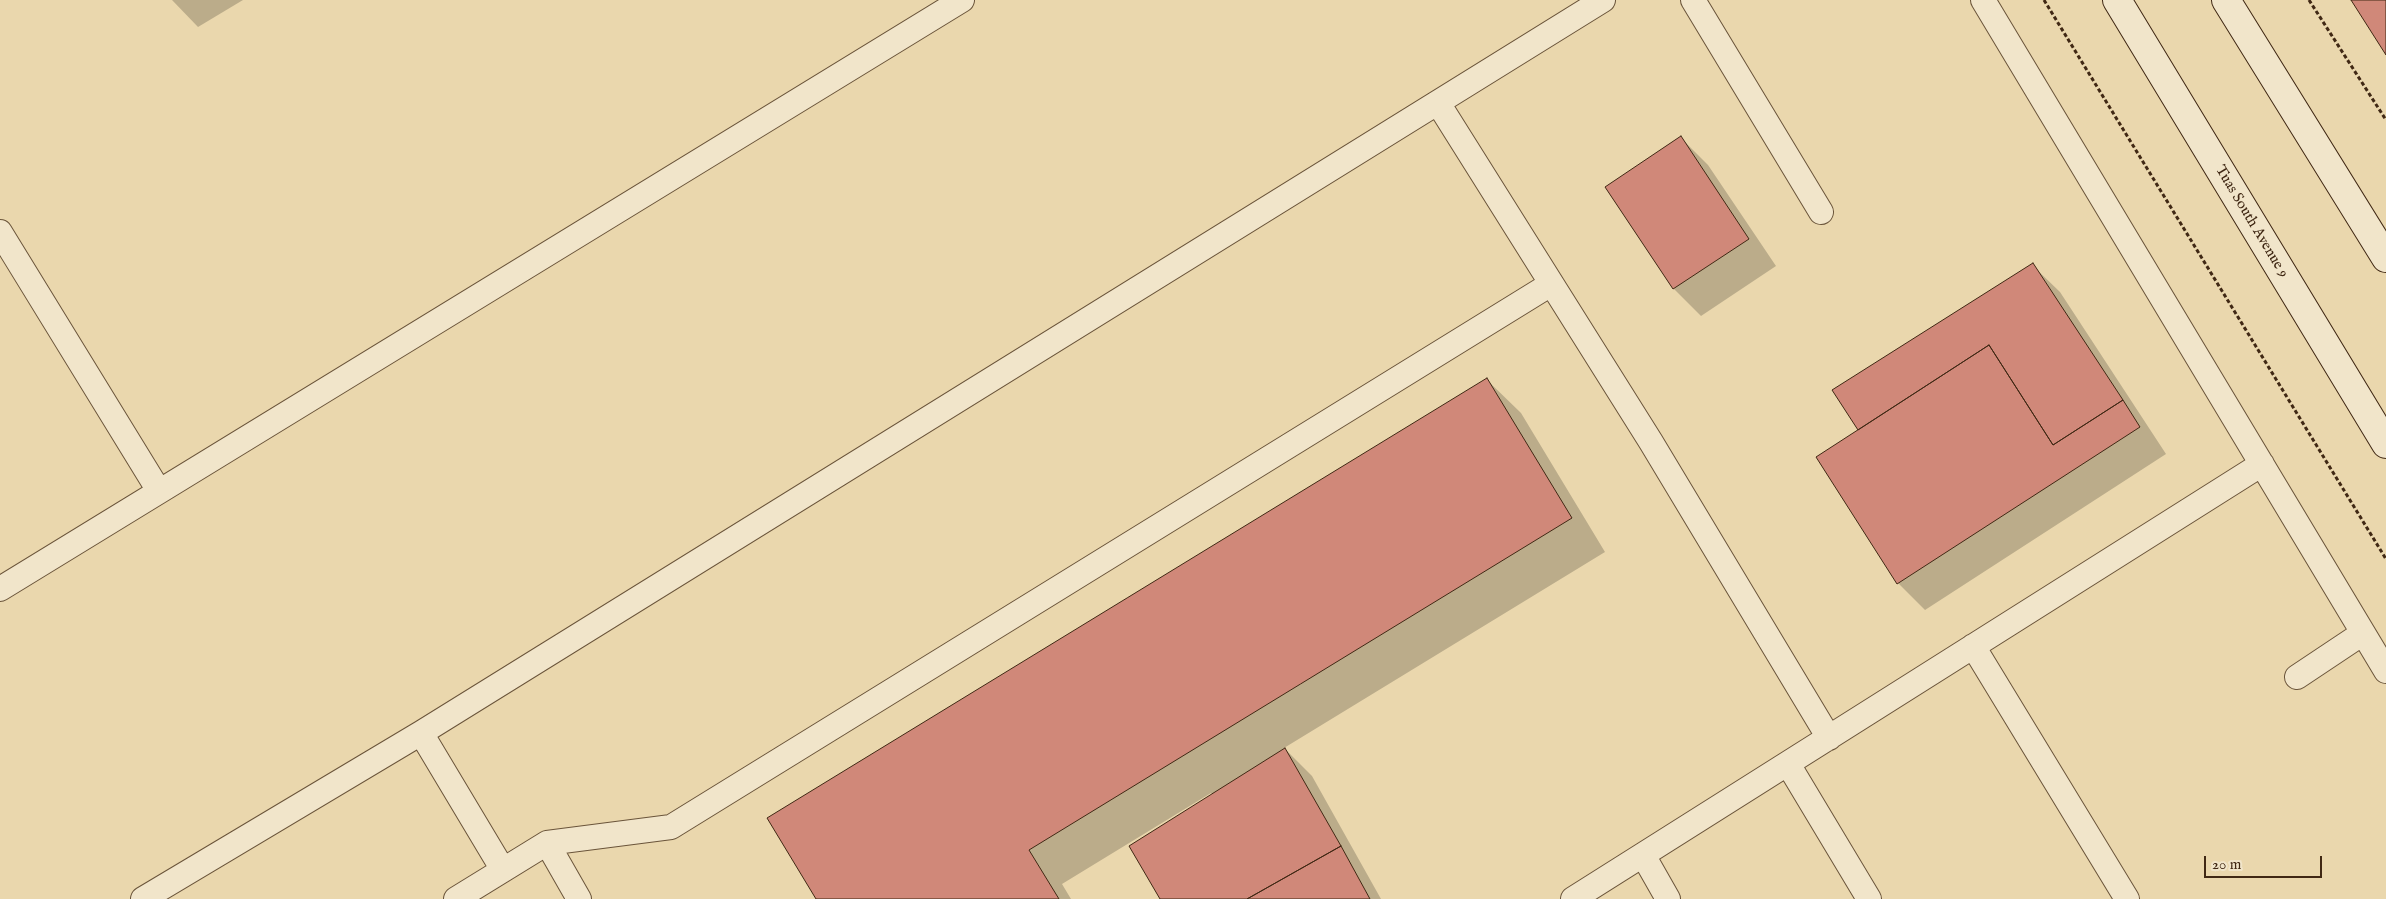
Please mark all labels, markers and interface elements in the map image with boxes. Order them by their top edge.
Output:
street label: Tuas South Avenue 9 [2210,163,2292,281]
scale bar [2206,846,2324,878]
text: 20 m [2212,855,2241,874]

